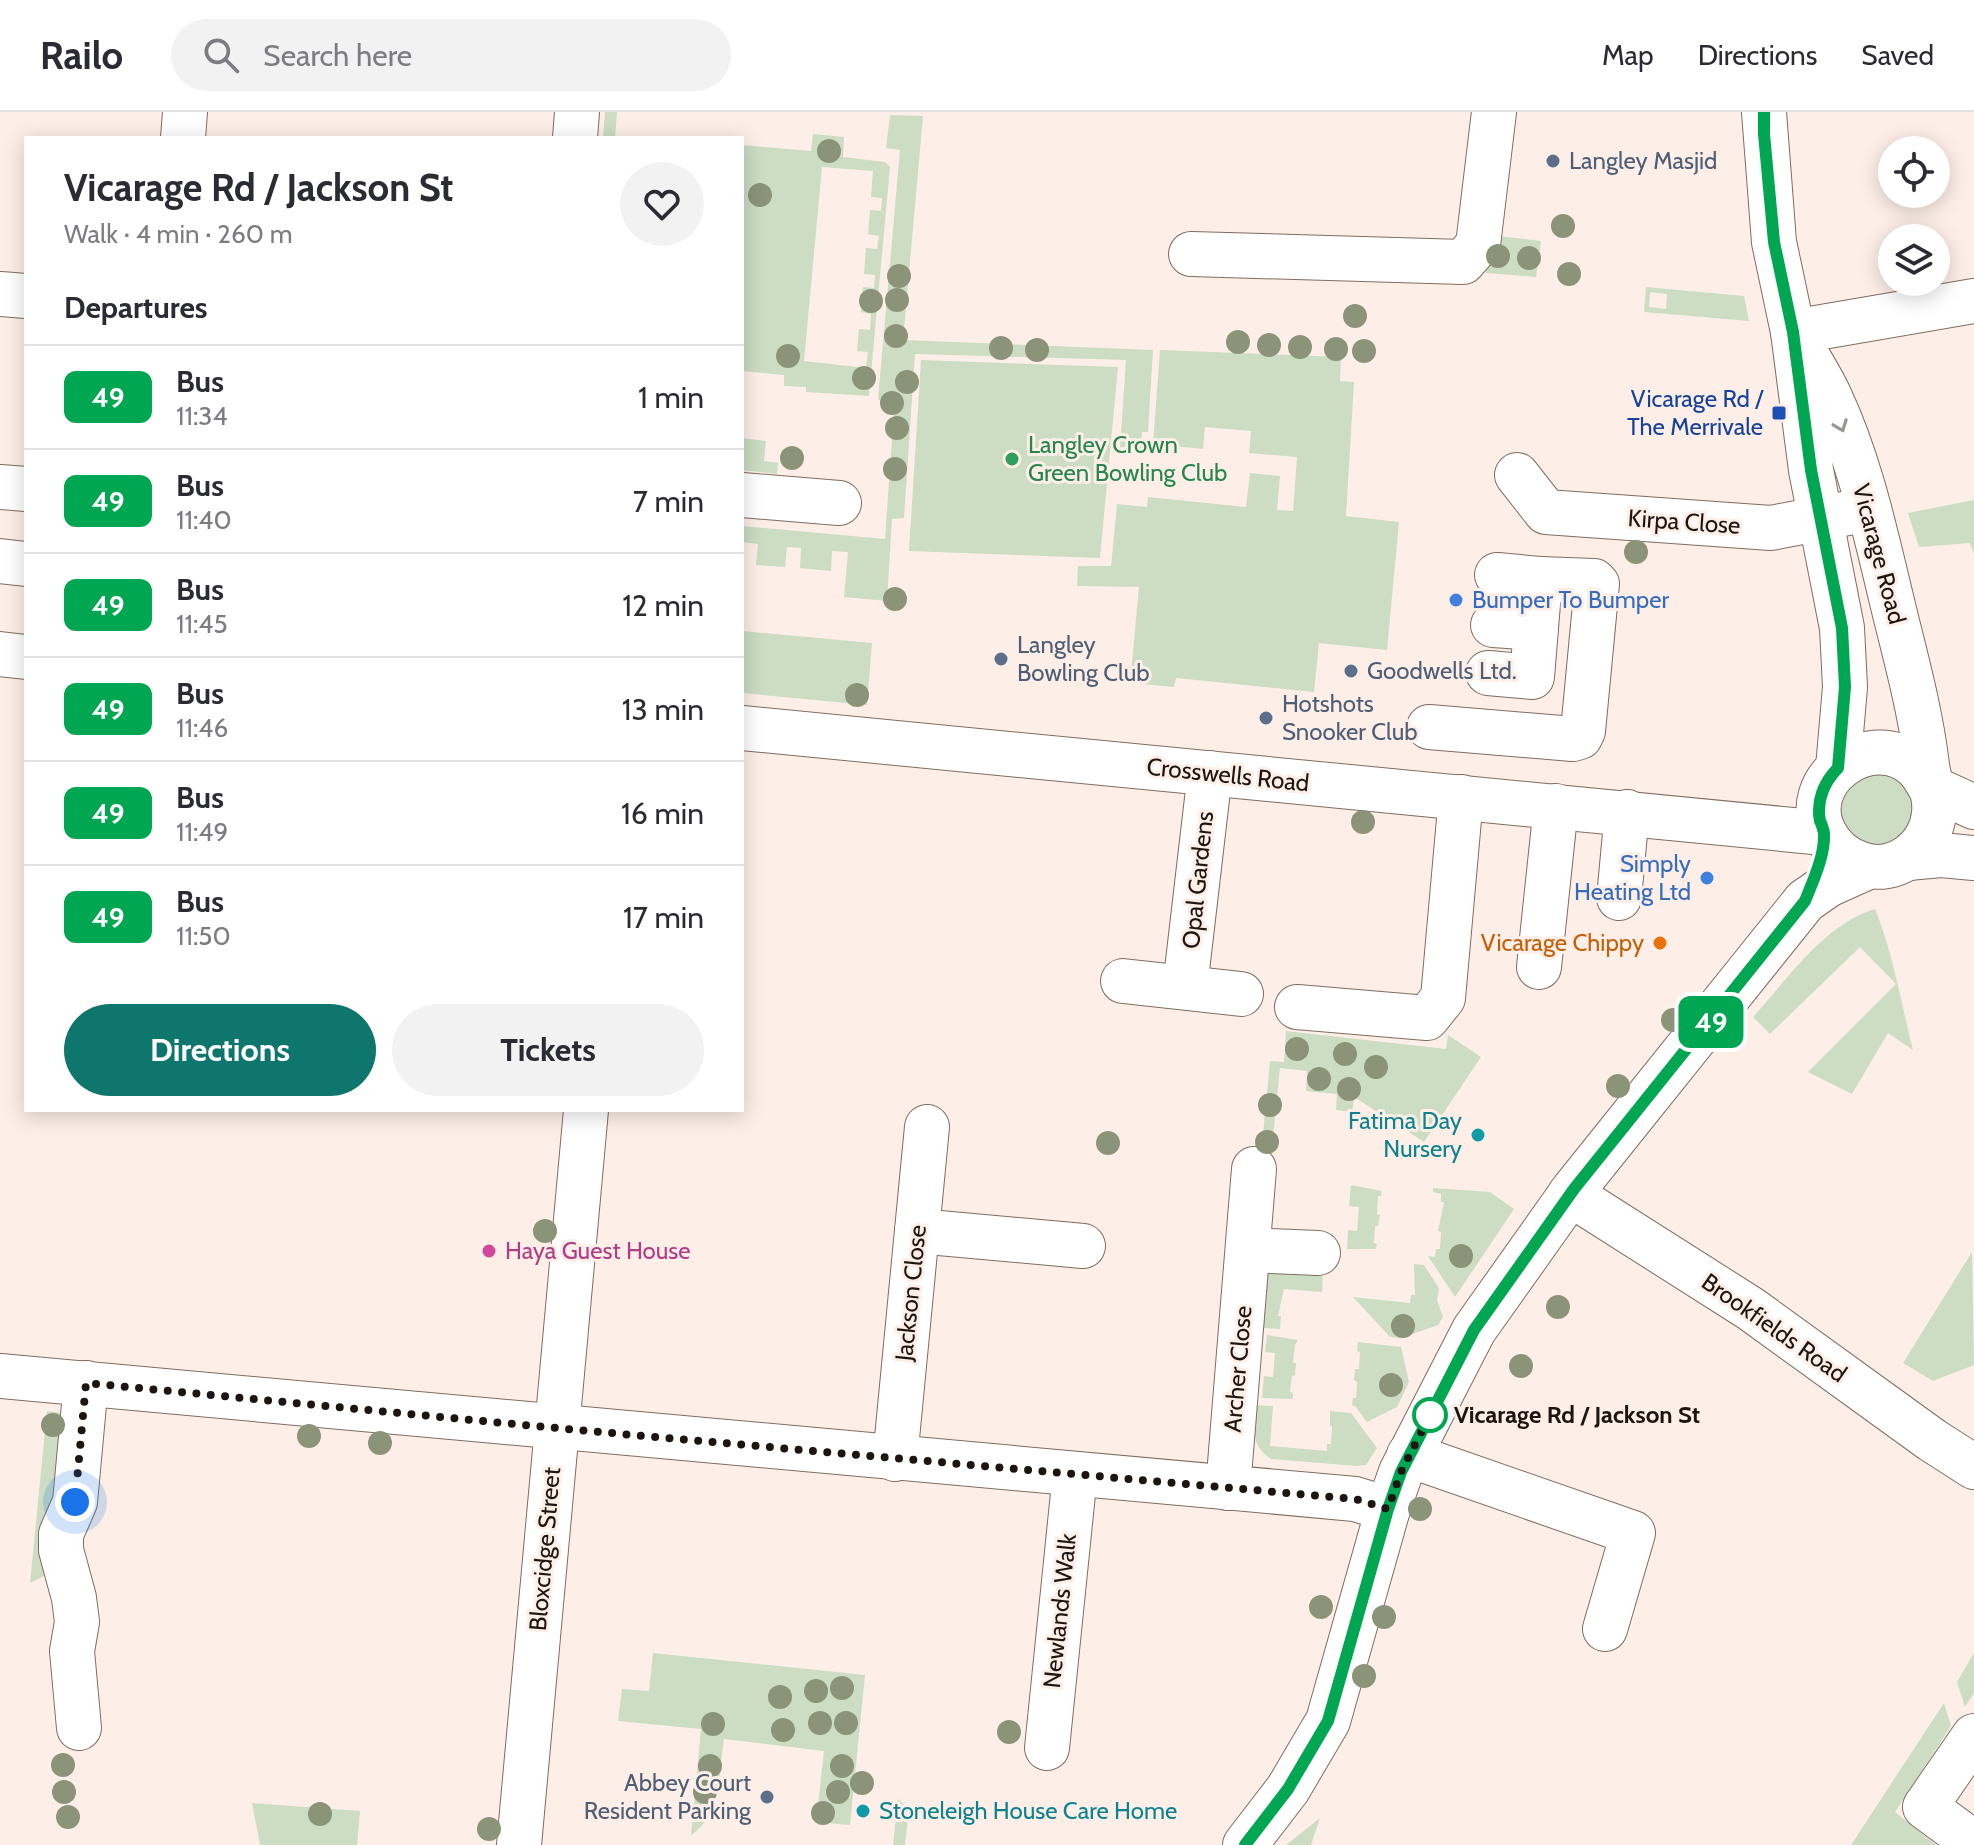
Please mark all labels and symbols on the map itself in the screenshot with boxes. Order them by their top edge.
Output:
place label: Langley Masjid [1569,146,1717,175]
marker: Langley Masjid [1544,152,1562,170]
place label: Vicarage Rd / The Merrivale [1627,384,1764,441]
marker: Vicarage Rd / The Merrivale [1770,404,1788,422]
one-way arrow [1831,418,1848,432]
place label: Langley Crown Green Bowling Club [1028,430,1227,487]
marker: Langley Crown Green Bowling Club [1003,450,1021,468]
street label: Vicarage Road [1847,481,1912,627]
street label: Kirpa Close [1627,503,1741,540]
place label: Bumper To Bumper [1472,585,1669,614]
marker: Bumper To Bumper [1447,591,1465,609]
place label: Langley Bowling Club [1017,630,1150,687]
marker: Langley Bowling Club [992,650,1010,668]
place label: Goodwells Ltd. [1367,656,1517,685]
marker: Goodwells Ltd. [1342,662,1360,680]
place label: Hotshots Snooker Club [1282,689,1418,746]
marker: Hotshots Snooker Club [1257,709,1275,727]
street label: Crosswells Road [1145,752,1311,797]
street label: Opal Gardens [1176,810,1219,950]
place label: Simply Heating Ltd [1574,849,1691,906]
marker: Simply Heating Ltd [1698,869,1716,887]
place label: Vicarage Chippy [1481,928,1644,957]
marker: Vicarage Chippy [1651,934,1669,952]
line badge: 49 [1675,996,1747,1048]
place label: Fatima Day Nursery [1348,1106,1462,1163]
marker: Fatima Day Nursery [1469,1126,1487,1144]
street label: Jackson Close [889,1223,932,1363]
place label: Haya Guest House [505,1236,691,1265]
marker: Haya Guest House [480,1242,498,1260]
street label: Brookfields Road [1696,1267,1852,1388]
street label: Archer Close [1218,1304,1257,1433]
marker: Vicarage Rd / Jackson St [1413,1398,1447,1432]
place label: Vicarage Rd / Jackson St [1454,1400,1700,1429]
street label: Bloxcidge Street [523,1466,566,1632]
your location [55,1482,95,1522]
street label: Newlands Walk [1037,1532,1082,1690]
place label: Abbey Court Resident Parking [584,1768,752,1825]
marker: Abbey Court Resident Parking [758,1788,776,1806]
place label: Stoneleigh House Care Home [879,1796,1177,1825]
marker: Stoneleigh House Care Home [854,1802,872,1820]

